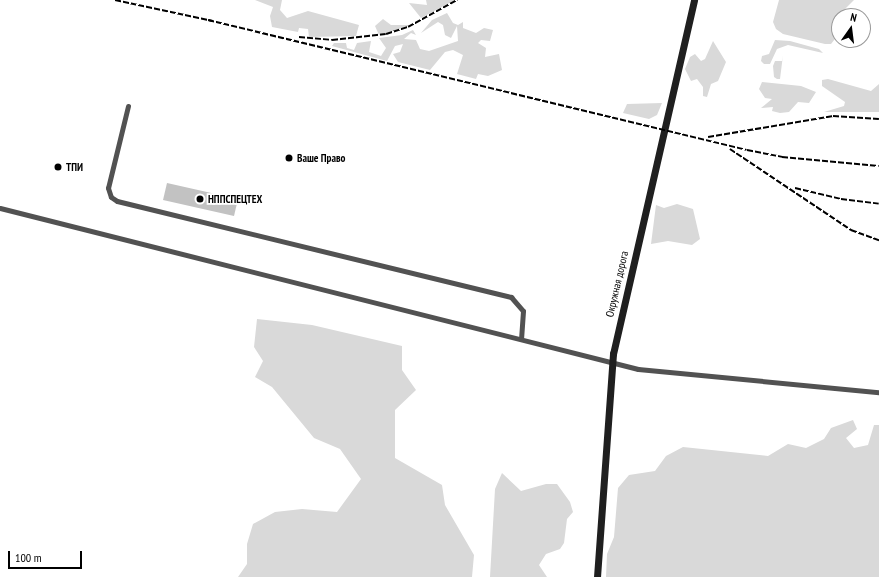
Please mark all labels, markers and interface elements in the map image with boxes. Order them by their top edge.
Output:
north arrow [831,8,871,48]
text: N [849,10,858,25]
place label: Ваше Право [297,151,346,165]
marker: Ваше Право [284,153,294,163]
place label: ТПИ [66,160,83,174]
marker: ТПИ [53,162,63,172]
place label: НППСПЕЦТЕХ [208,192,262,206]
marker: НППСПЕЦТЕХ [195,194,205,204]
street label: Окружная дорога [603,250,631,318]
scale bar [10,543,84,569]
text: 100 m [15,550,42,565]

